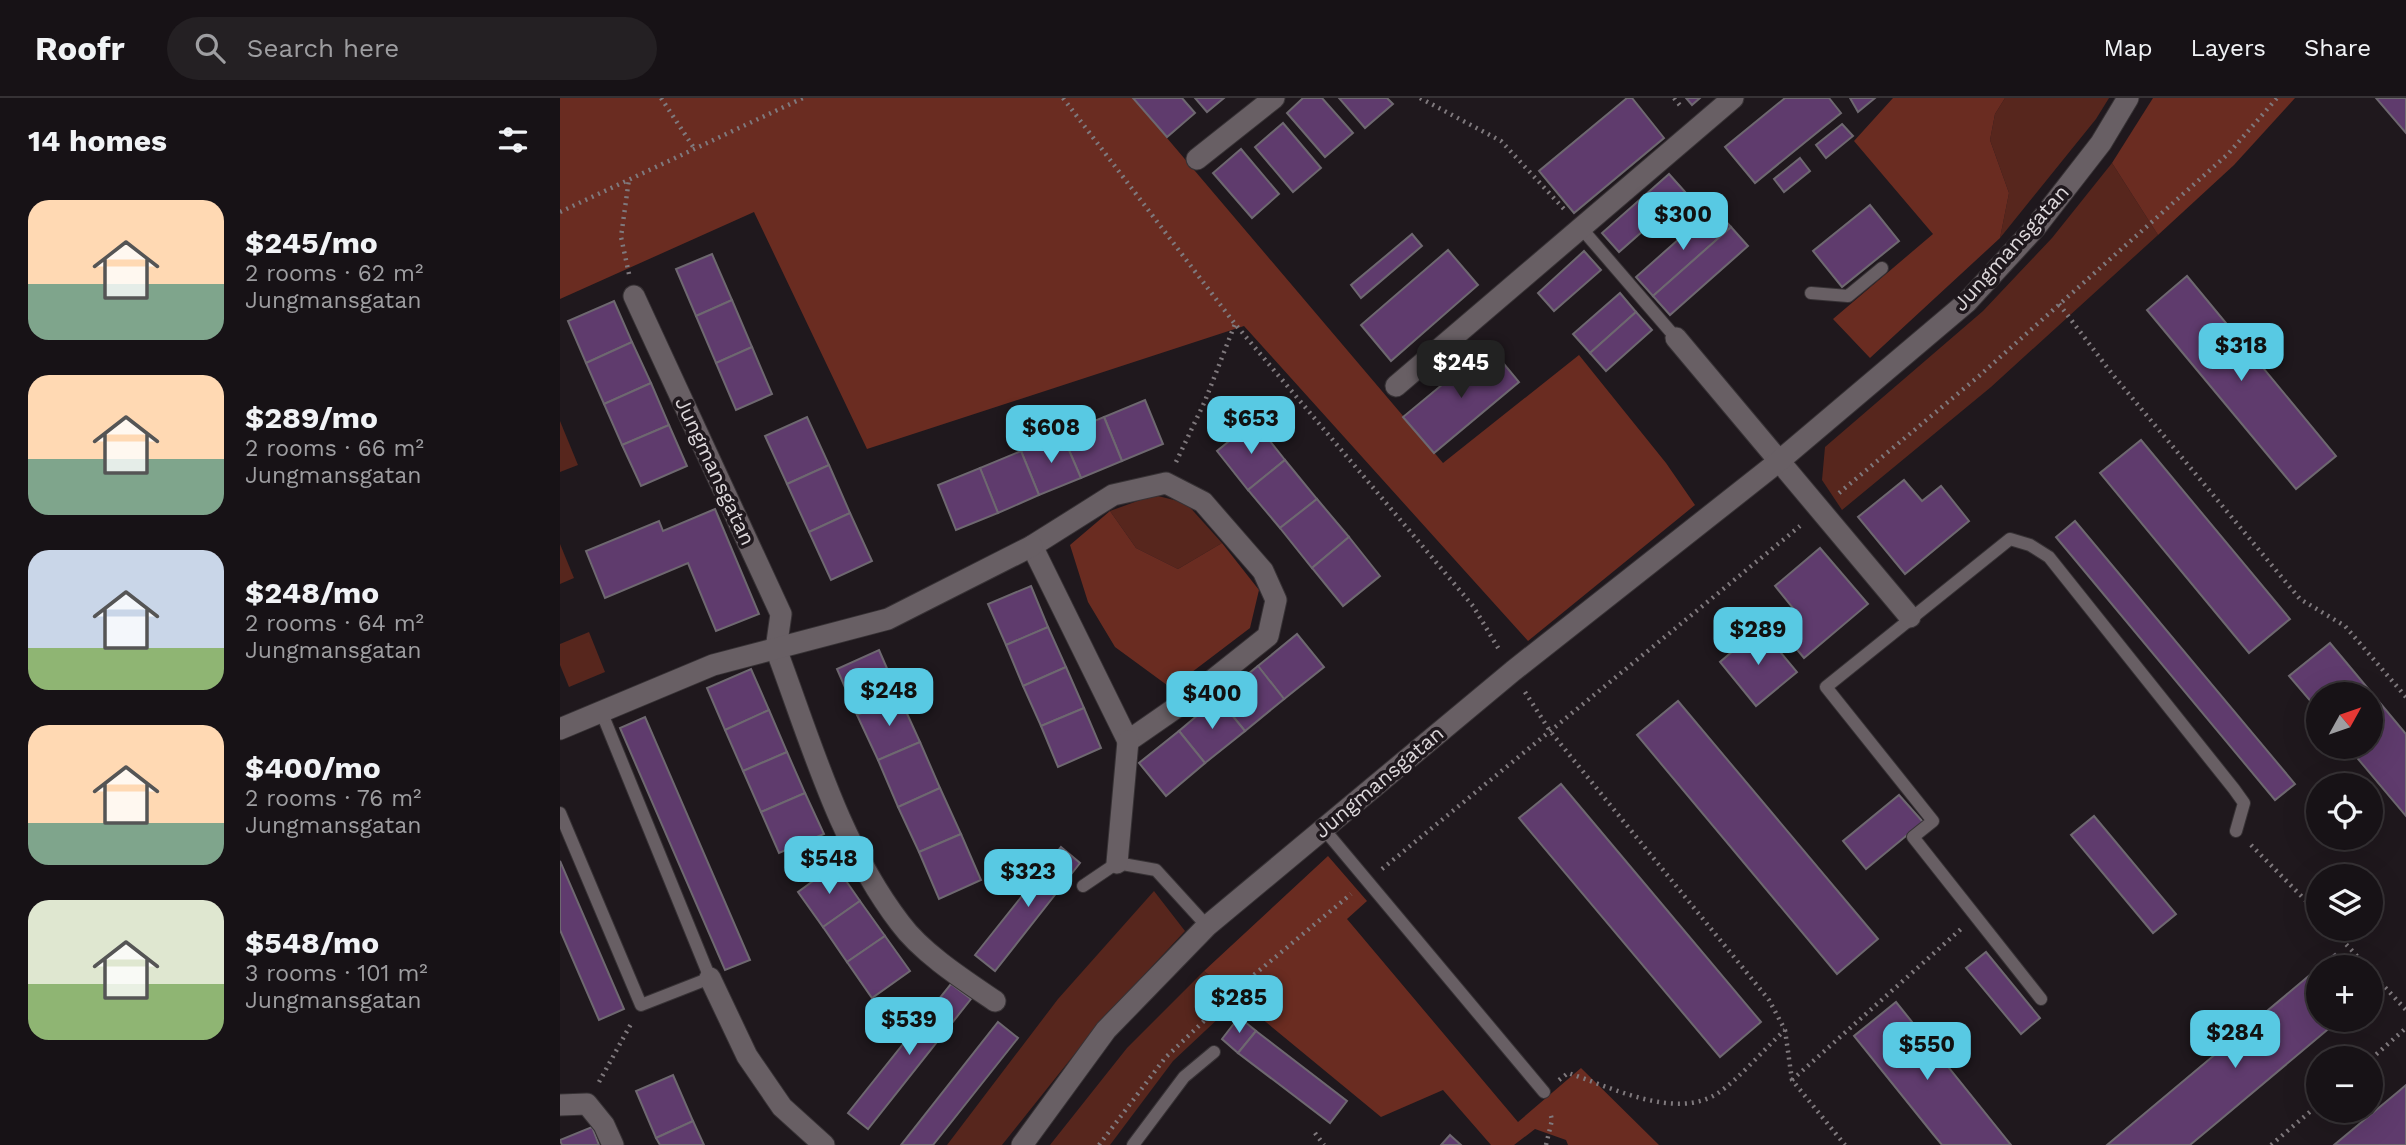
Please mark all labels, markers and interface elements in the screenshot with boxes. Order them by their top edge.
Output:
search box [167,17,657,80]
text: Roofr [35,29,125,68]
icon: search [191,29,229,67]
text: Search here [247,33,399,63]
text: Map [2104,34,2152,62]
text: Layers [2190,34,2266,62]
text: Share [2304,34,2371,62]
icon: filters [494,121,532,159]
text: 14 homes [28,123,167,158]
street label: Jungmansgatan [1947,179,2074,316]
pin: $300 [1642,192,1724,252]
text: $300 [1654,201,1712,228]
text: $245/mo [245,225,378,260]
icon: home [84,228,168,312]
text: 2 rooms · 62 m² [245,260,423,287]
text: Jungmansgatan [245,287,421,314]
pin: $318 [2200,324,2282,383]
text: $318 [2215,332,2267,359]
pin: $245 [1420,341,1502,400]
text: $245 [1433,349,1489,376]
street label: Jungmansgatan [670,392,761,549]
pin: $653 [1210,396,1292,456]
text: $289/mo [245,400,378,435]
icon: home [84,403,168,487]
text: $653 [1223,405,1279,432]
pin: $608 [1010,406,1092,465]
text: $608 [1022,414,1080,441]
text: 2 rooms · 66 m² [245,435,424,462]
text: Jungmansgatan [245,462,421,489]
text: $248/mo [245,575,379,610]
icon: home [84,578,168,662]
pin: $289 [1717,608,1799,667]
text: 2 rooms · 64 m² [245,610,424,637]
text: $289 [1729,616,1787,643]
text: Jungmansgatan [245,637,421,664]
pin: $248 [848,668,930,728]
pin: $400 [1171,672,1253,731]
text: $248 [860,677,918,704]
text: $400 [1182,680,1242,707]
north arrow [2306,682,2384,760]
map controls [2306,682,2383,1123]
street label: Jungmansgatan [1309,720,1448,843]
text: $400/mo [245,750,381,785]
icon: home [84,753,168,837]
button: locate [2306,773,2383,850]
text: 2 rooms · 76 m² [245,785,421,812]
text: Jungmansgatan [245,812,421,839]
pin: $548 [788,836,870,896]
text: $548 [800,845,858,872]
pin: $323 [987,850,1069,909]
text: $323 [1000,858,1056,885]
button: layers [2306,864,2383,941]
text: $548/mo [245,925,379,960]
icon: home [84,928,168,1012]
button: + [2306,955,2383,1032]
text: 3 rooms · 101 m² [245,960,428,987]
pin: $285 [1198,976,1280,1035]
text: $285 [1211,984,1267,1011]
text: Jungmansgatan [245,987,421,1014]
pin: $539 [868,998,950,1057]
text: $539 [881,1006,937,1033]
pin: $284 [2194,1010,2276,1070]
text: $284 [2206,1019,2264,1046]
pin: $550 [1886,1023,1968,1082]
text: $550 [1899,1031,1955,1058]
button: − [2306,1046,2383,1123]

